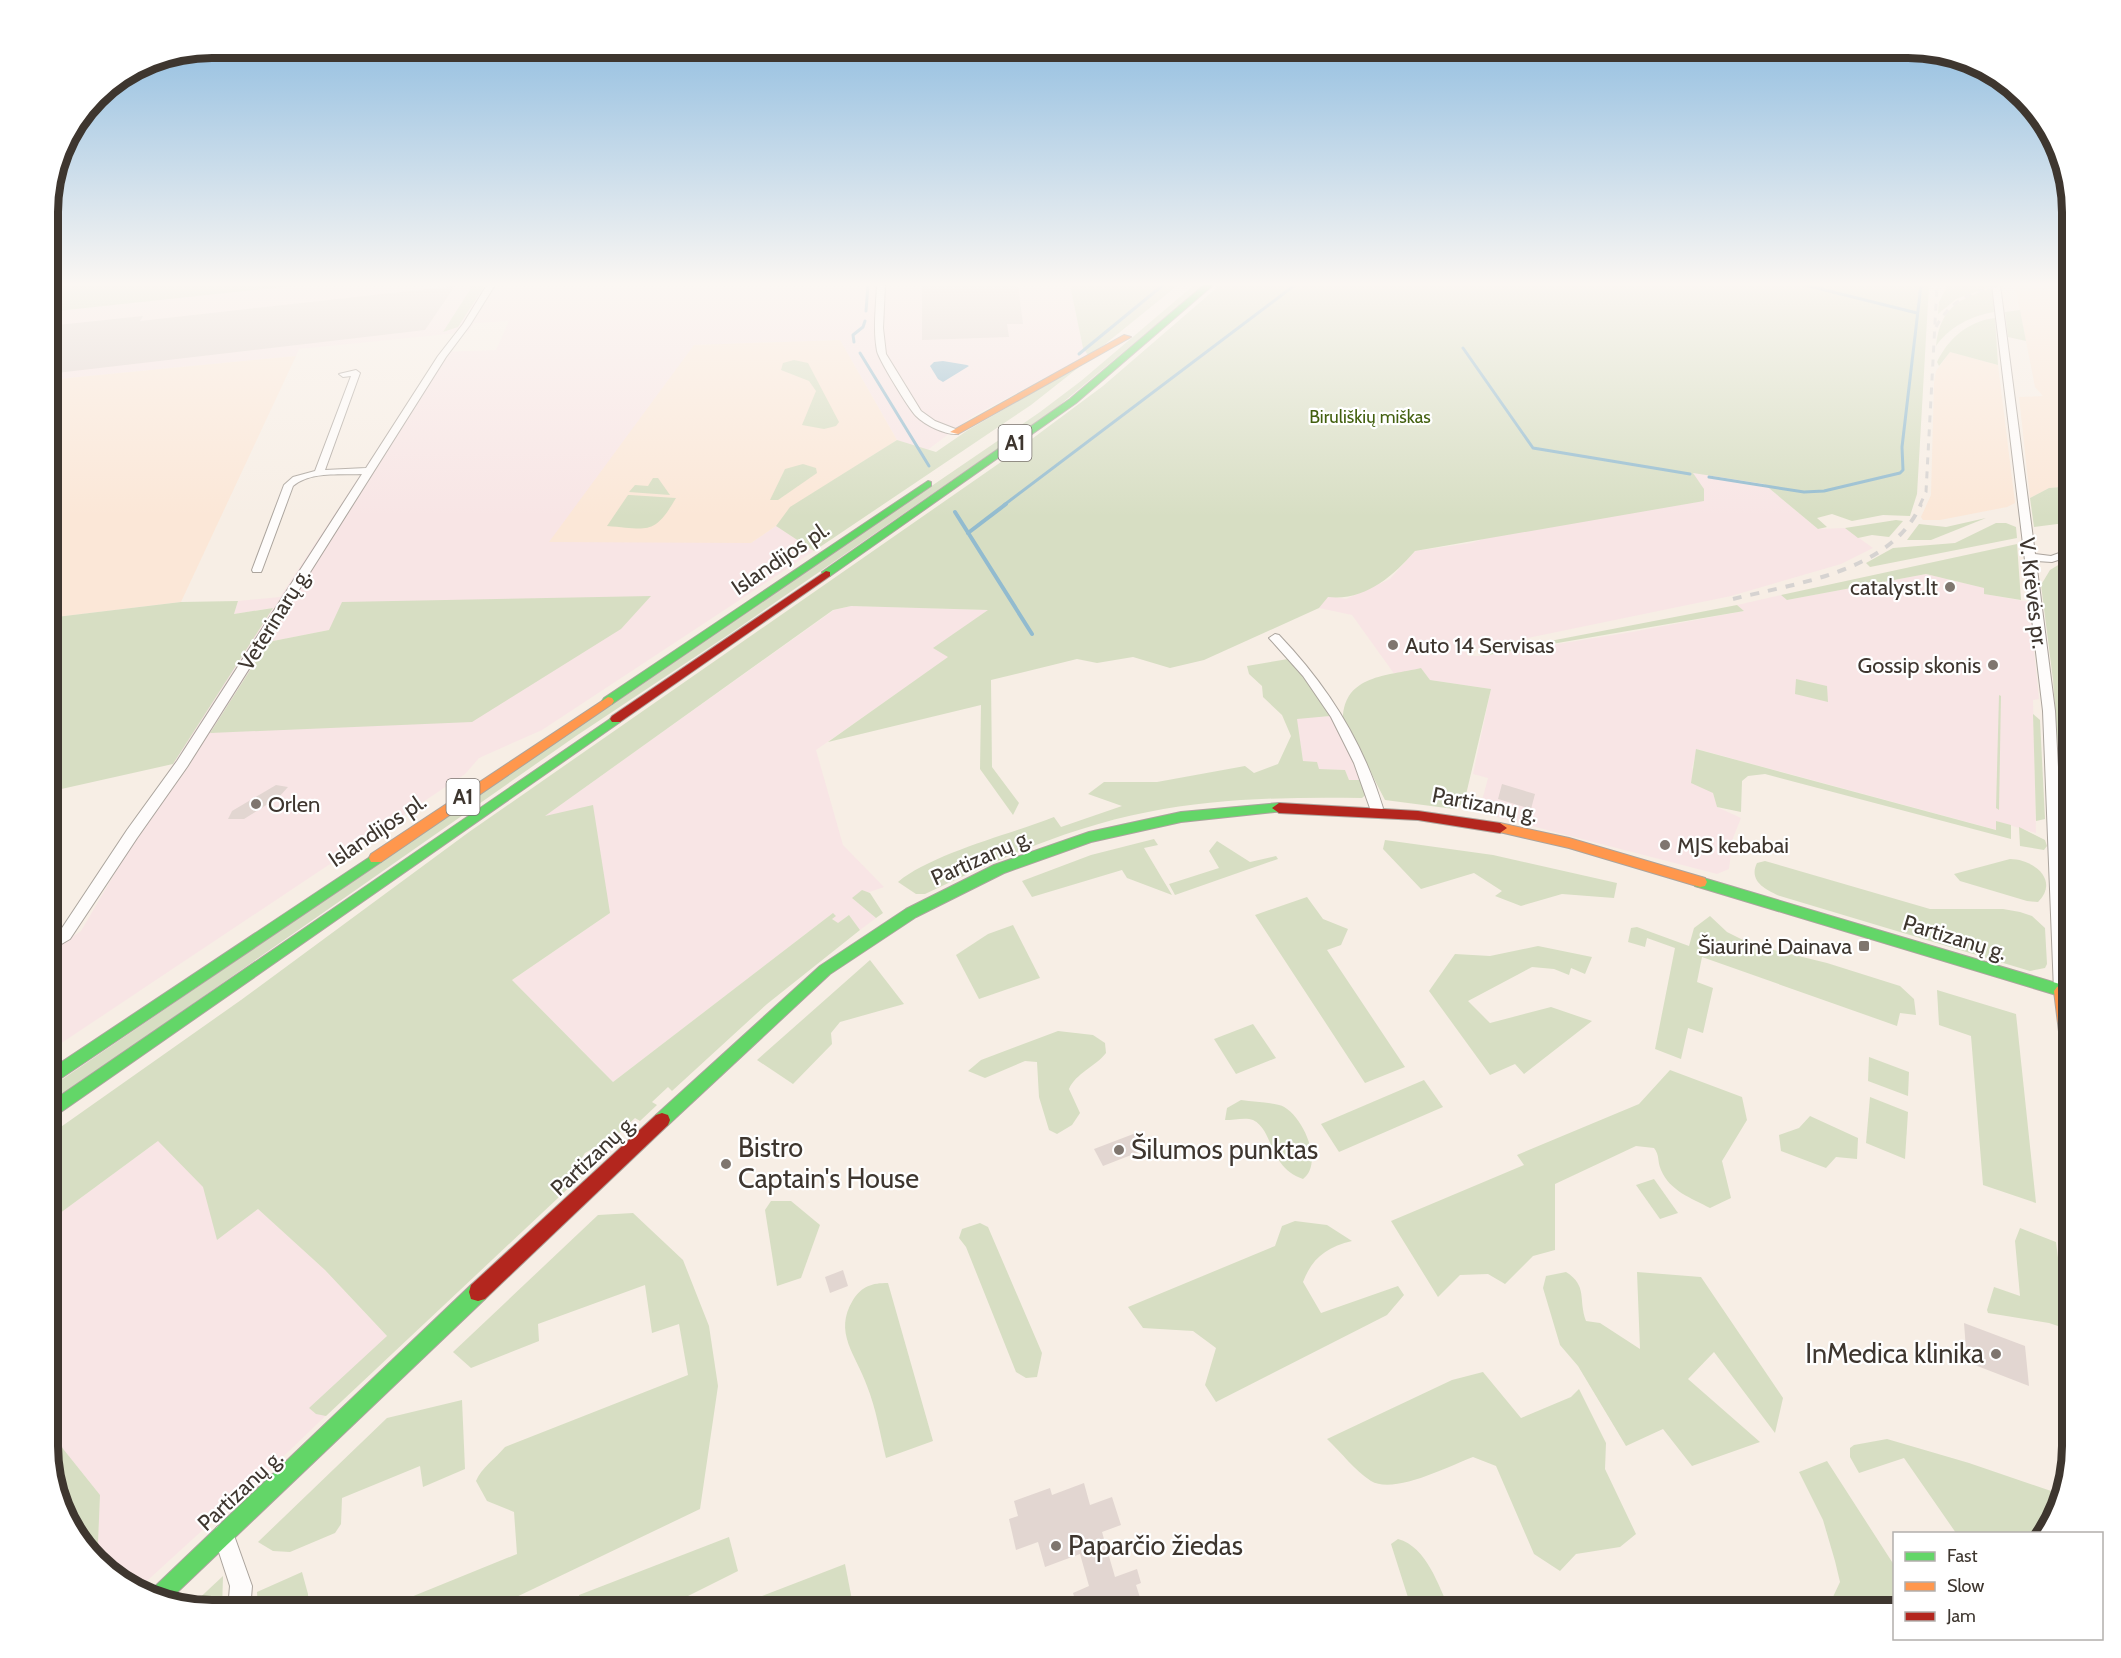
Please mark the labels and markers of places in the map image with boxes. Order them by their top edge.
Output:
place label: catalyst.lt [1850,574,1939,601]
marker: catalyst.lt [1943,580,1957,594]
place label: Auto 14 Servisas [1405,632,1554,659]
marker: Auto 14 Servisas [1386,638,1400,652]
place label: Gossip skonis [1857,652,1981,679]
marker: Gossip skonis [1986,658,2000,672]
place label: Orlen [268,791,320,818]
marker: Orlen [249,797,263,811]
place label: MJS kebabai [1677,832,1789,859]
marker: MJS kebabai [1658,838,1672,852]
place label: Šiaurinė Dainava [1698,933,1852,960]
marker: Šiaurinė Dainava [1857,939,1871,953]
place label: Bistro Captain's House [738,1131,919,1195]
place label: Šilumos punktas [1131,1132,1318,1166]
marker: Šilumos punktas [1112,1143,1126,1157]
marker: Bistro Captain's House [719,1157,733,1171]
place label: InMedica klinika [1805,1337,1984,1370]
marker: InMedica klinika [1989,1347,2003,1361]
place label: Paparčio žiedas [1068,1529,1243,1562]
marker: Paparčio žiedas [1049,1539,1063,1553]

